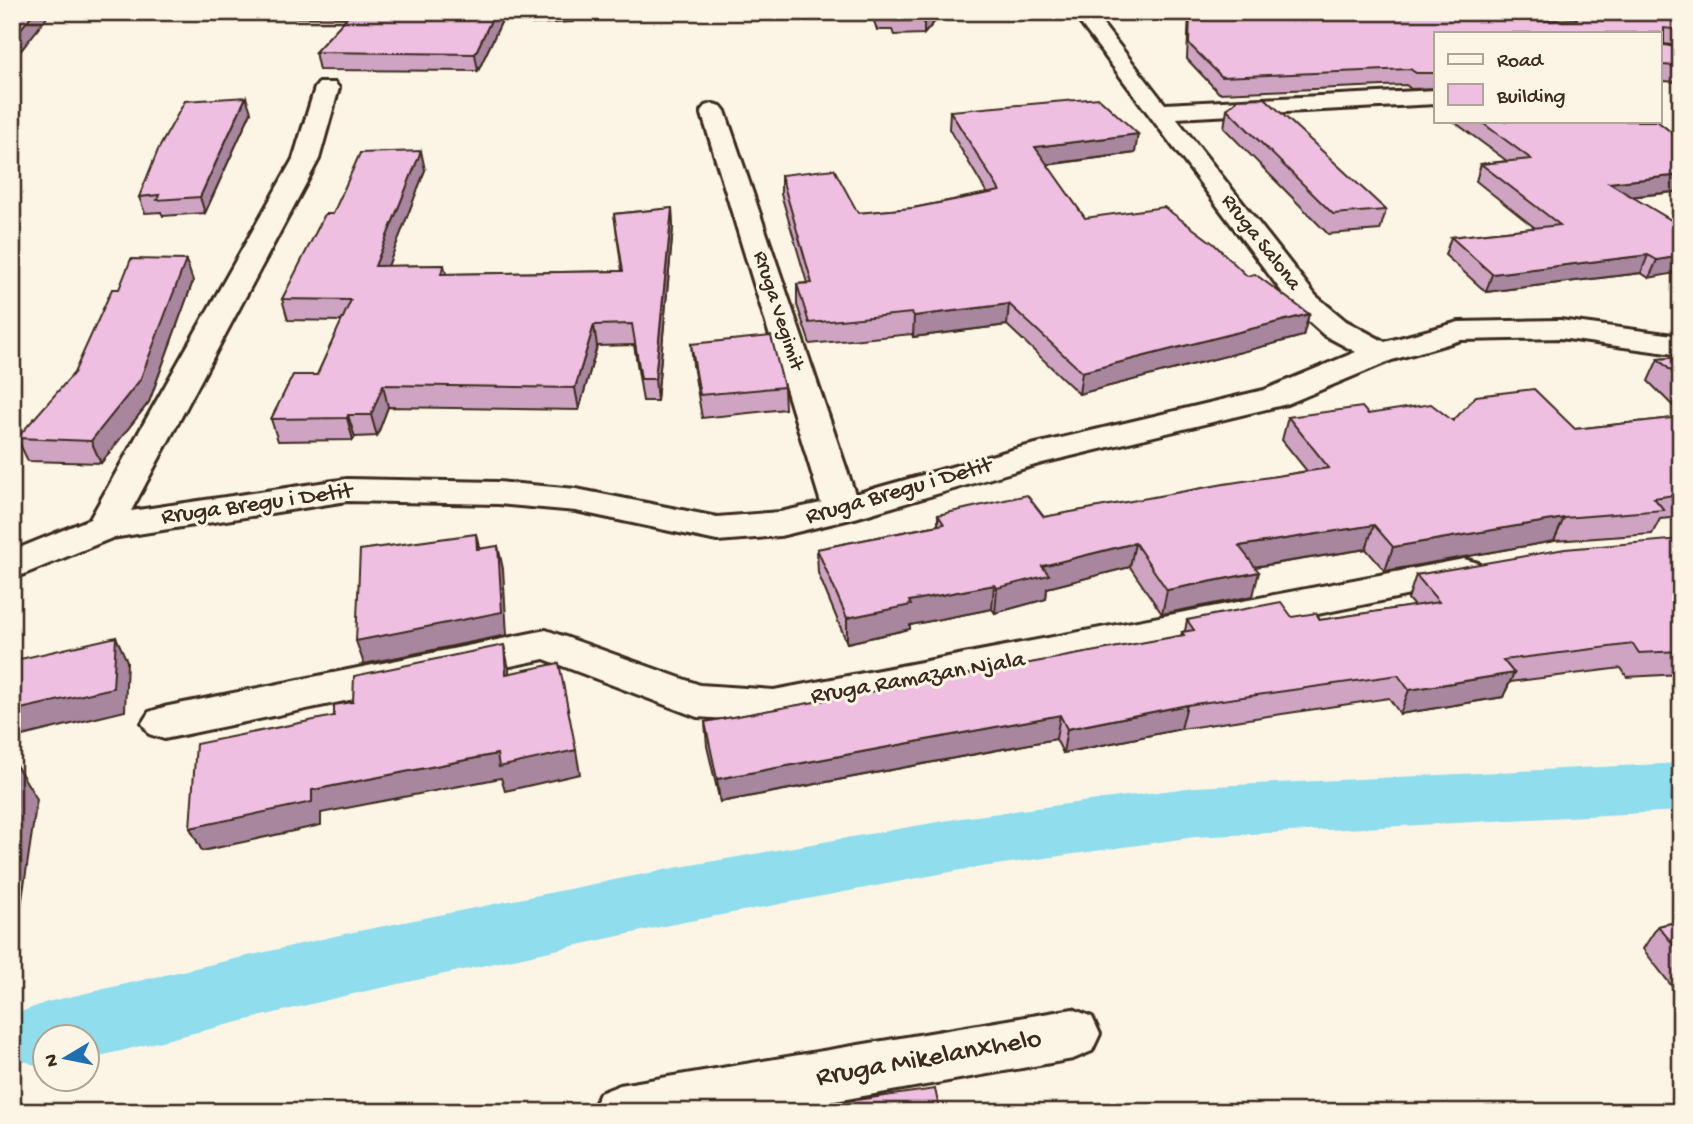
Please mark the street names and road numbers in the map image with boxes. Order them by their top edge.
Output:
street label: Rruga Salona [1215,190,1306,297]
street label: Rruga Vegimit [746,248,809,376]
street label: Rruga Bregu i Detit [802,451,998,532]
street label: Rruga Bregu i Detit [160,477,356,533]
street label: Rruga Ramazan Njala [809,646,1028,712]
street label: Rruga Mikelanxhelo [814,1023,1044,1095]

